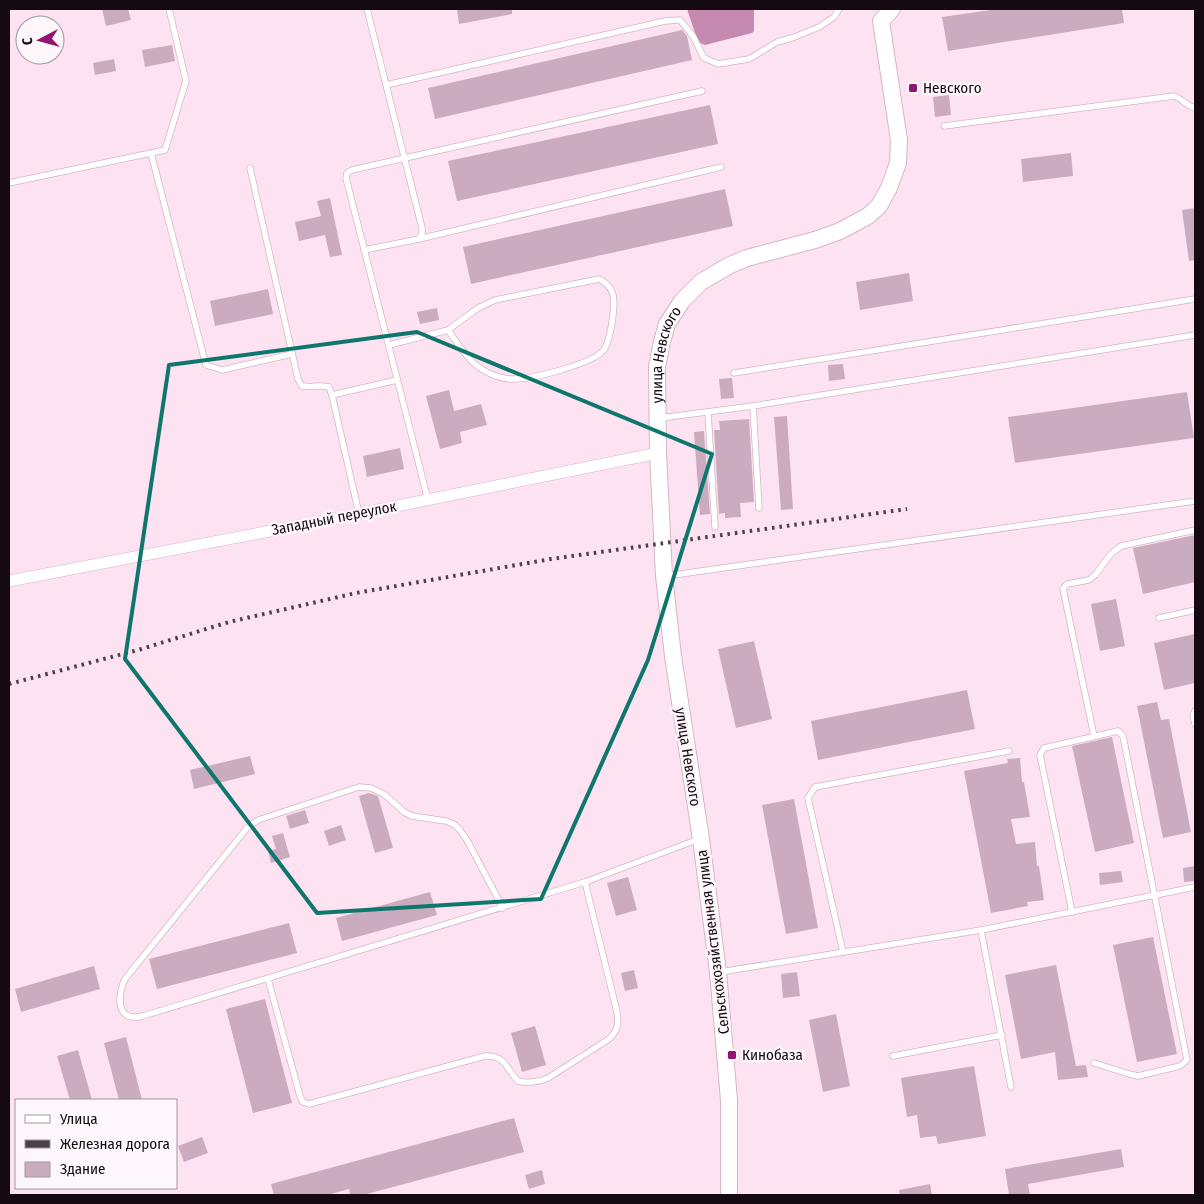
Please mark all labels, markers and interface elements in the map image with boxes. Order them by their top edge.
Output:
north arrow [15,15,65,65]
text: С [19,36,36,46]
place label: Невского [923,79,982,97]
marker: Невского [907,82,919,94]
street label: улица Невского [648,303,685,403]
street label: Западный переулок [270,497,398,539]
street label: улица Невского [671,706,705,808]
street label: Сельскохозяйственная улица [693,849,733,1035]
place label: Кинобаза [742,1046,803,1064]
marker: Кинобаза [726,1049,738,1061]
legend [15,1099,178,1189]
text: Улица [59,1110,98,1128]
text: Железная дорога [60,1135,170,1153]
text: Здание [60,1160,106,1178]

